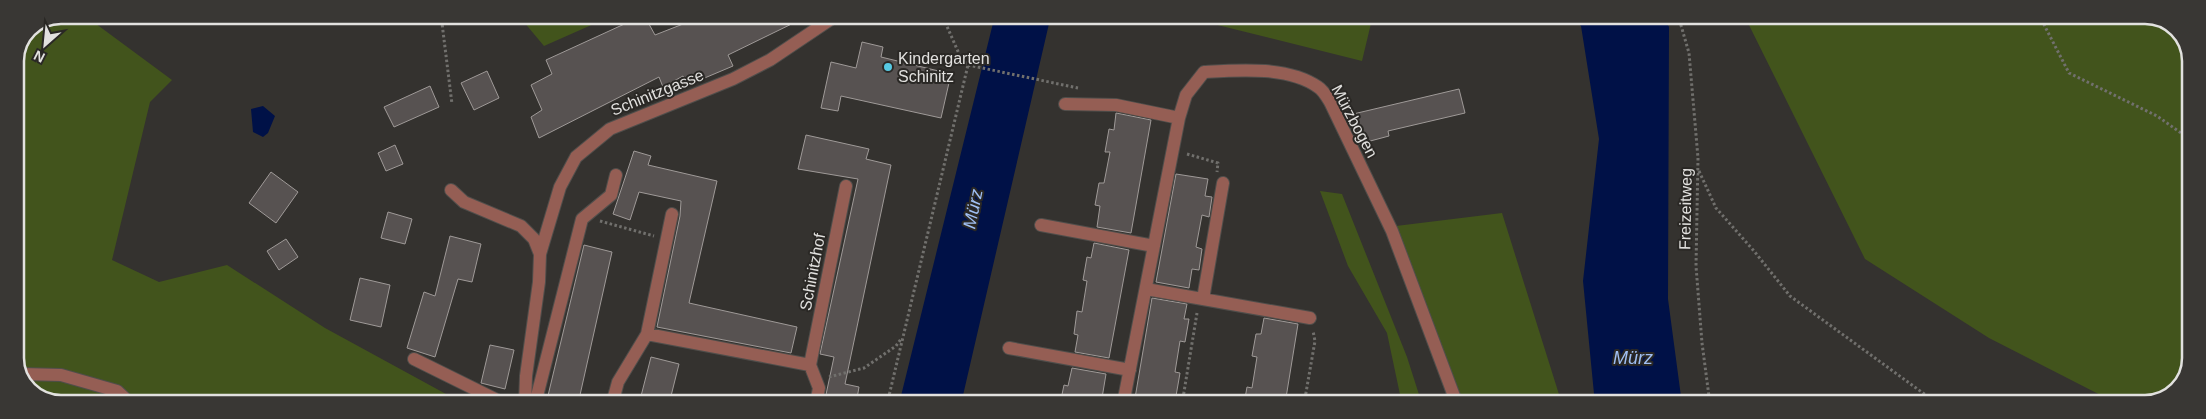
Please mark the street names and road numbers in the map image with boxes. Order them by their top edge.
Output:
street label: Schinitzgasse [608,66,706,119]
street label: Mürzbogen [1328,82,1381,161]
street label: Freizeitweg [1676,168,1695,250]
street label: Schinitzhof [797,232,828,312]

